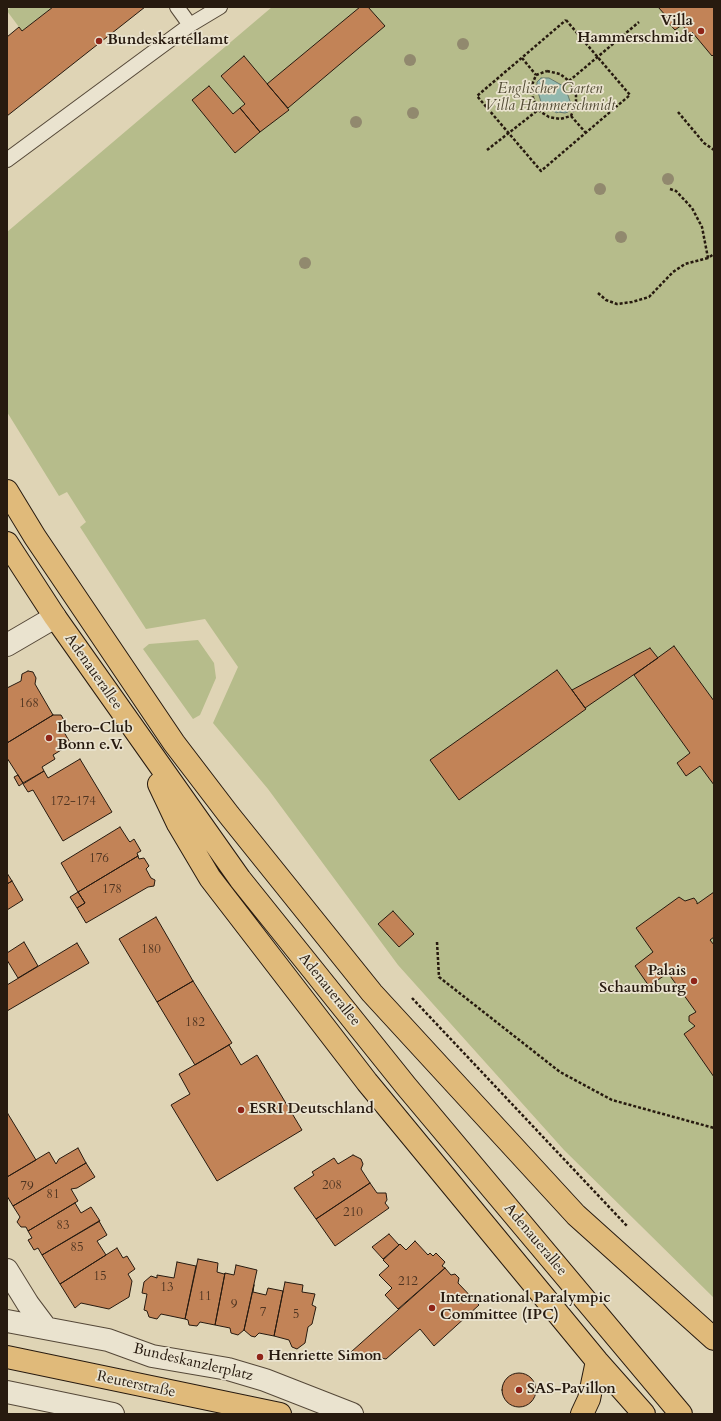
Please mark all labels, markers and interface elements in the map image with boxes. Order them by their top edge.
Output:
place label: Villa Hammerschmidt [577,13,693,48]
marker: Villa Hammerschmidt [696,26,706,36]
place label: Bundeskartellamt [107,32,229,50]
marker: Bundeskartellamt [94,36,104,46]
park label: Englischer Garten Villa Hammerschmidt [485,81,615,116]
street label: Adenauerallee [60,630,126,714]
house number: 168 [19,696,39,712]
place label: Ibero-Club Bonn e.V. [57,720,133,755]
marker: Ibero-Club Bonn e.V. [44,733,54,743]
house number: 172-174 [50,794,96,810]
house number: 176 [89,851,109,867]
house number: 178 [102,882,122,898]
house number: 180 [141,942,161,958]
street label: Adenauerallee [294,950,364,1030]
place label: Palais Schaumburg [599,963,686,998]
marker: Palais Schaumburg [689,976,699,986]
house number: 182 [185,1015,205,1031]
place label: ESRI Deutschland [249,1101,374,1119]
marker: ESRI Deutschland [236,1105,246,1115]
house number: 208 [322,1178,342,1194]
house number: 79 [20,1179,34,1195]
house number: 81 [46,1187,60,1203]
street label: Adenauerallee [500,1200,570,1280]
house number: 210 [343,1205,363,1221]
house number: 83 [56,1218,70,1234]
house number: 85 [70,1240,84,1256]
house number: 15 [93,1269,107,1285]
house number: 212 [398,1274,418,1290]
house number: 13 [160,1280,174,1296]
house number: 11 [198,1289,212,1305]
place label: International Paralympic Committee (IPC) [440,1290,611,1325]
house number: 9 [231,1297,237,1313]
marker: International Paralympic Committee (IPC) [427,1303,437,1313]
house number: 7 [260,1305,266,1321]
house number: 5 [293,1307,299,1323]
street label: Bundeskanzlerplatz [131,1340,255,1386]
place label: Henriette Simon [268,1348,382,1366]
marker: Henriette Simon [255,1352,265,1362]
street label: Reuterstraße [95,1368,177,1402]
place label: SAS-Pavillon [527,1381,616,1399]
marker: SAS-Pavillon [514,1385,524,1395]

